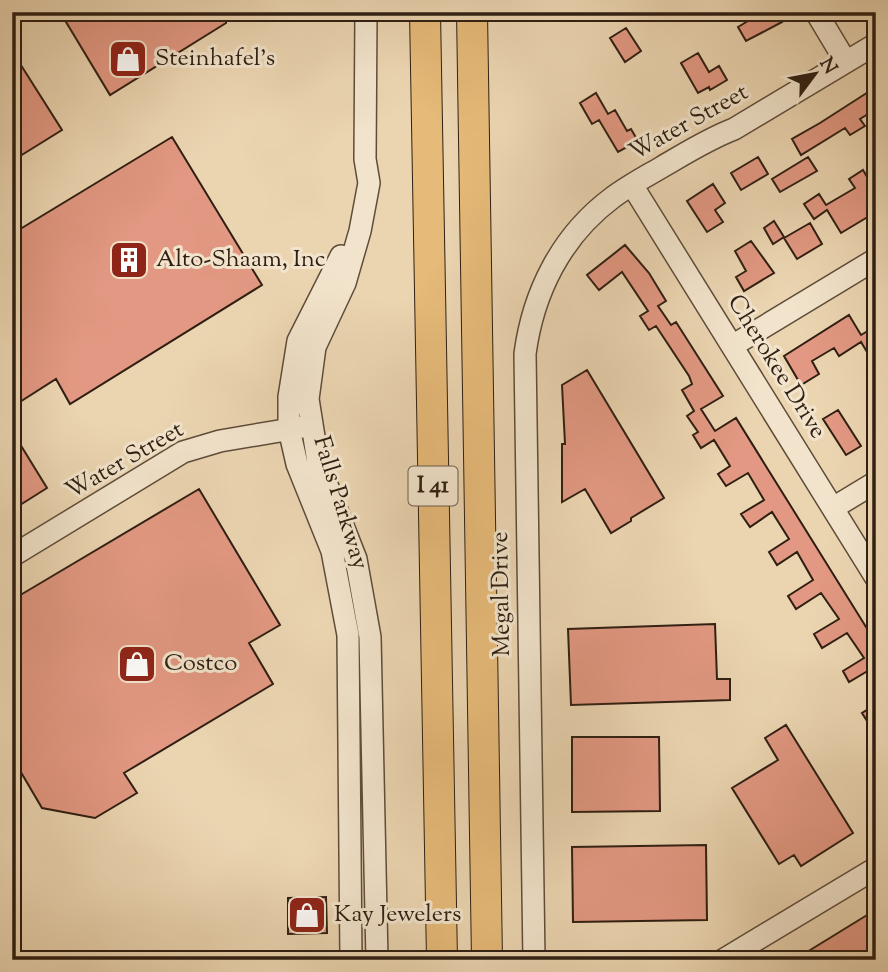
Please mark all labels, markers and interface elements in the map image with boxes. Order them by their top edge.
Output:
shop icon: Steinhafel's [107,38,149,80]
north arrow [780,38,850,108]
place label: Steinhafel's [155,42,275,76]
text: N [812,53,843,80]
street label: Water Street [623,76,755,170]
building icon: Alto-Shaam, Inc [108,239,150,281]
place label: Alto-Shaam, Inc [156,243,326,277]
street label: Cherokee Drive [718,288,834,446]
street label: Water Street [60,413,190,509]
street label: Falls Parkway [304,432,376,574]
road number: I 41 [408,466,458,506]
street label: Megal Drive [484,531,520,657]
shop icon: Costco [116,643,158,685]
place label: Costco [164,647,237,681]
shop icon: Kay Jewelers [286,894,328,936]
place label: Kay Jewelers [334,898,461,932]

